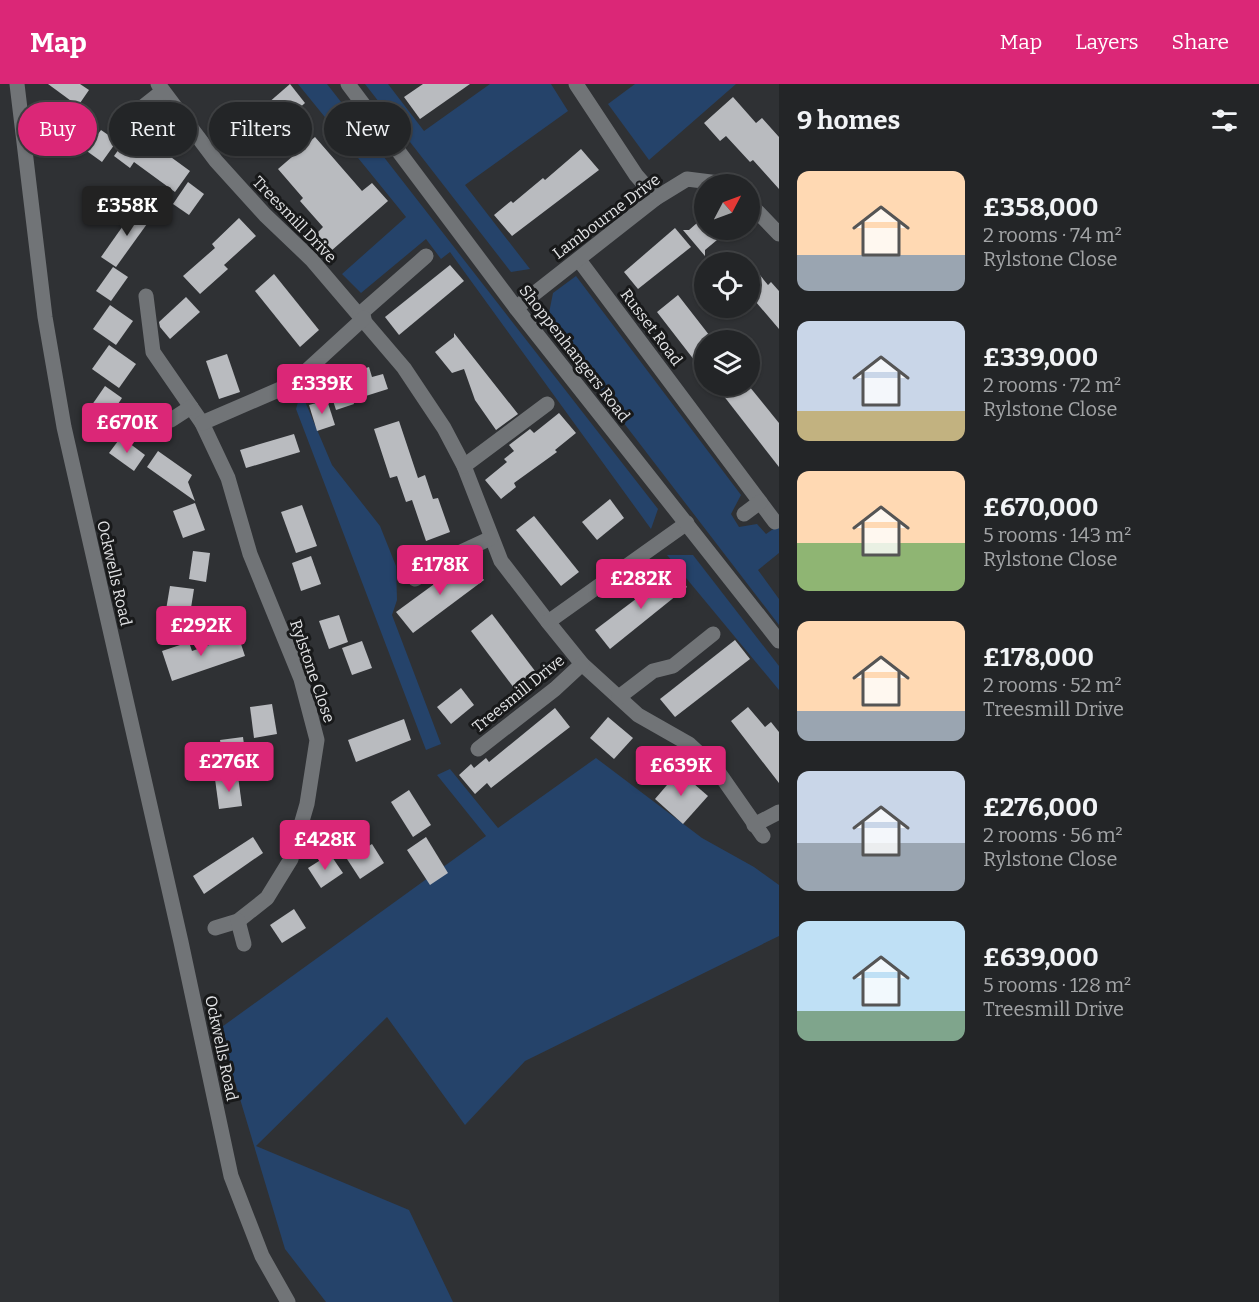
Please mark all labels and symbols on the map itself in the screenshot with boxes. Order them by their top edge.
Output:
street label: Lambourne Drive [549,170,664,263]
street label: Treesmill Drive [249,172,341,266]
north arrow [694,174,760,240]
pin: £358K [85,186,169,237]
street label: Shoppenhangers Road [515,281,634,426]
street label: Russet Road [617,285,687,370]
pin: £339K [280,364,364,415]
pin: £670K [85,403,169,454]
street label: Ockwells Road [93,519,136,628]
pin: £178K [398,545,482,596]
pin: £282K [599,559,683,610]
pin: £292K [159,606,243,657]
street label: Rylstone Close [286,617,339,725]
street label: Treesmill Drive [469,651,568,736]
pin: £276K [187,742,271,793]
pin: £639K [639,746,723,797]
pin: £428K [283,820,367,871]
street label: Ockwells Road [201,994,242,1103]

